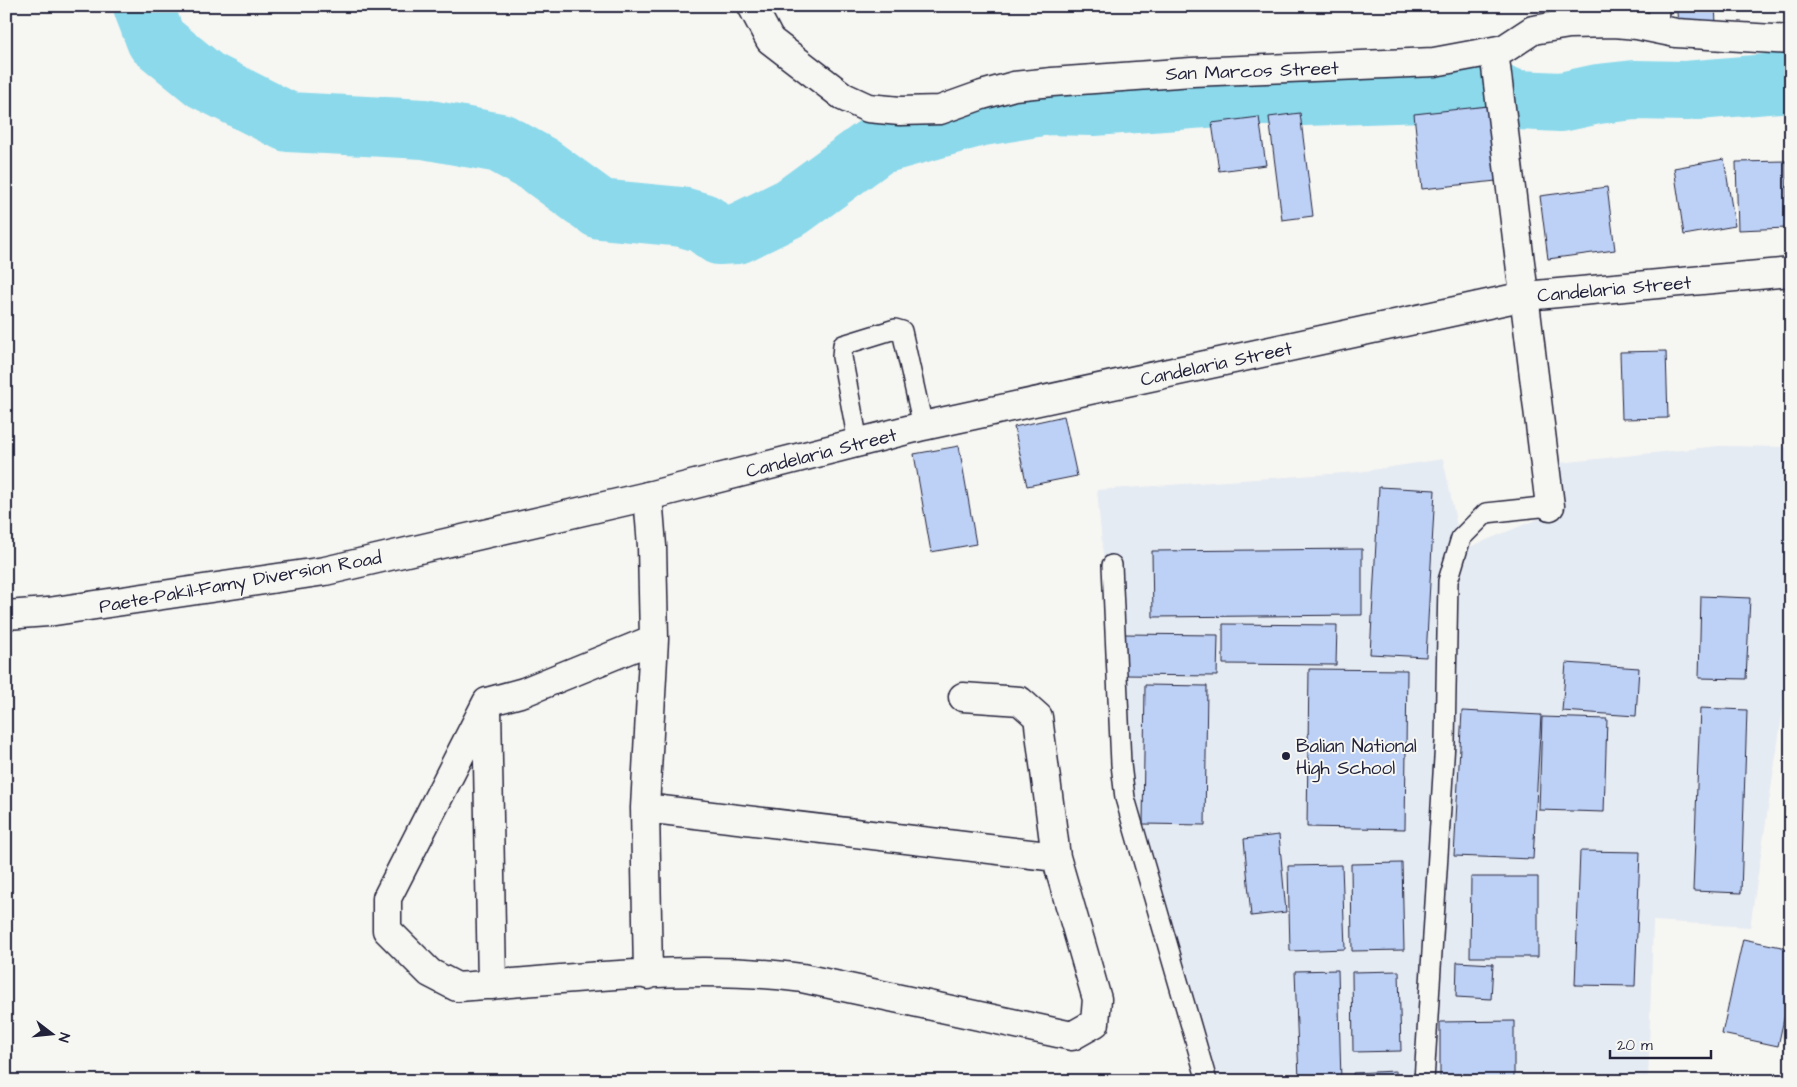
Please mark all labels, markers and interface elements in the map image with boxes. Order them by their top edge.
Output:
street label: San Marcos Street [1165,55,1339,88]
street label: Candelaria Street [1536,269,1693,310]
street label: Candelaria Street [1138,335,1295,394]
street label: Candelaria Street [743,422,900,485]
street label: Paete-Pakil-Famy Diversion Road [97,544,384,622]
place label: Balian National High School [1296,733,1417,783]
marker: Balian National High School [1280,750,1292,762]
north arrow [28,1010,78,1060]
scale bar [1610,1027,1711,1059]
text: N [53,1030,74,1044]
text: 20 m [1617,1035,1653,1056]

